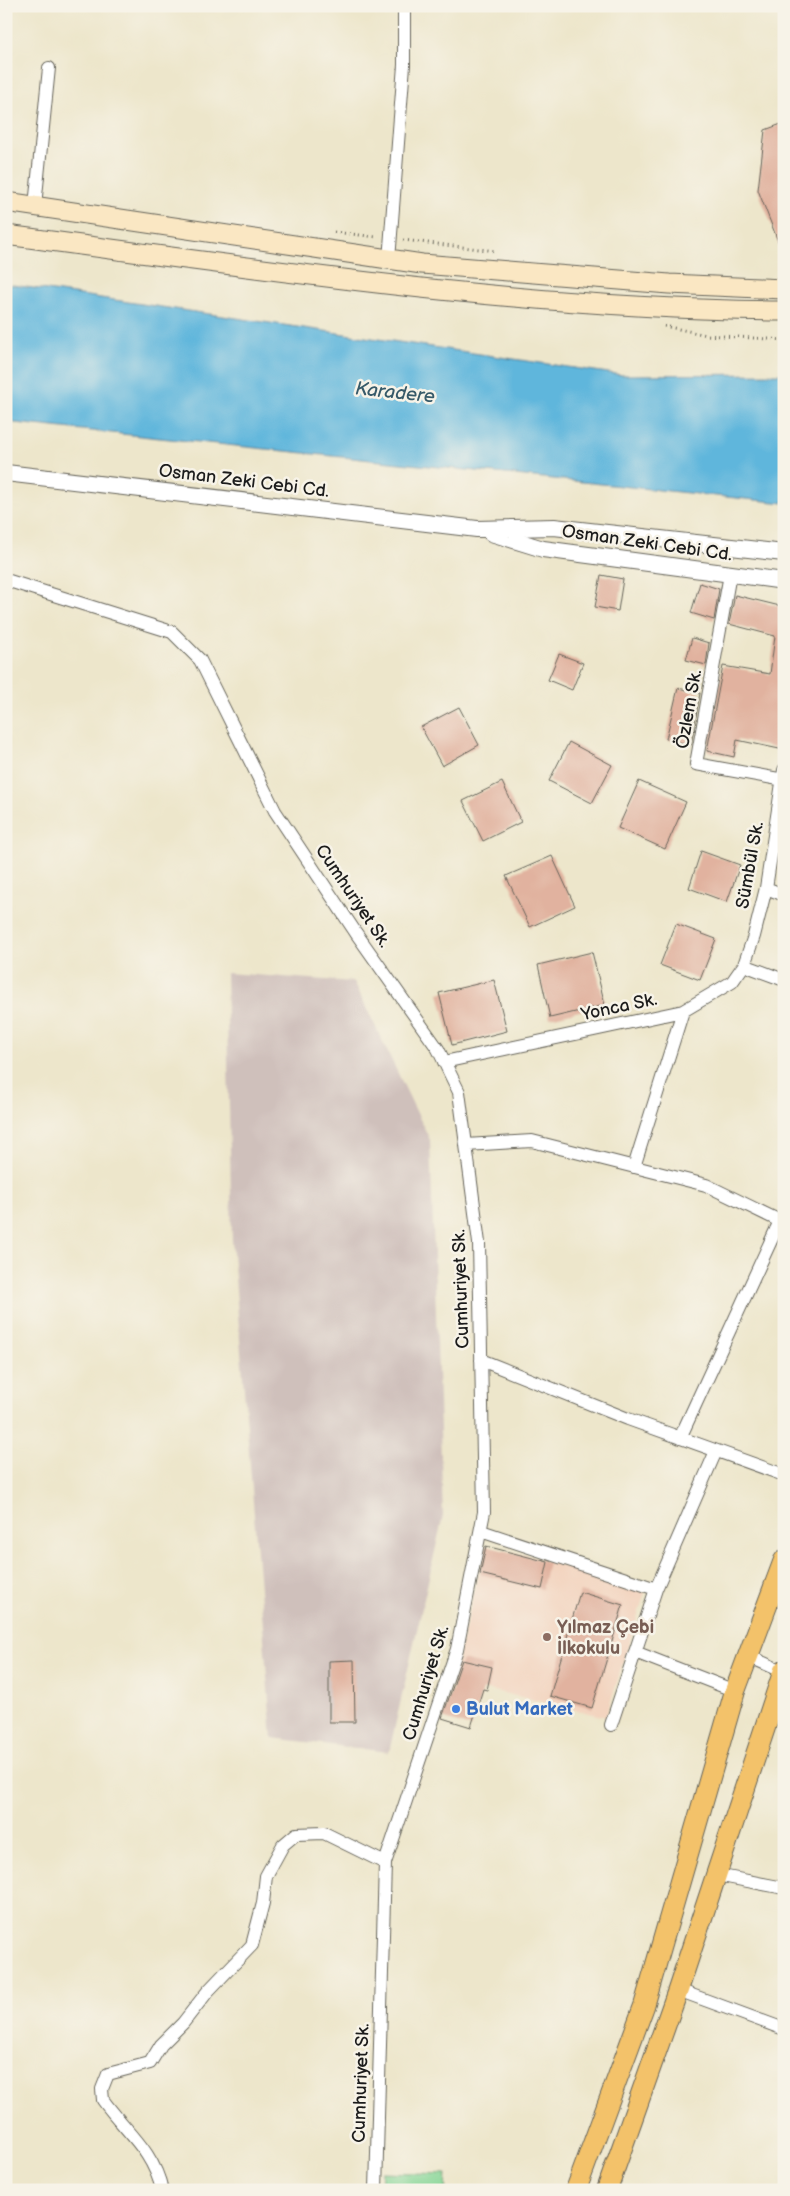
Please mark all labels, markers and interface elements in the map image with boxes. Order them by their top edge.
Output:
water label: Karadere [354,377,436,409]
street label: Osman Zeki Cebi Cd. [158,460,330,502]
street label: Osman Zeki Cebi Cd. [561,521,733,565]
street label: Özlem Sk. [671,667,706,750]
street label: Sümbül Sk. [732,820,768,910]
street label: Cumhuriyet Sk. [311,841,395,951]
street label: Yonca Sk. [578,989,659,1026]
street label: Cumhuriyet Sk. [448,1229,474,1349]
place label: Yılmaz Çebi İlkokulu [557,1617,654,1659]
street label: Cumhuriyet Sk. [398,1623,454,1743]
marker: Yılmaz Çebi İlkokulu [541,1631,553,1643]
place label: Bulut Market [466,1699,573,1720]
marker: Bulut Market [450,1703,462,1715]
street label: Cumhuriyet Sk. [348,2023,374,2143]

